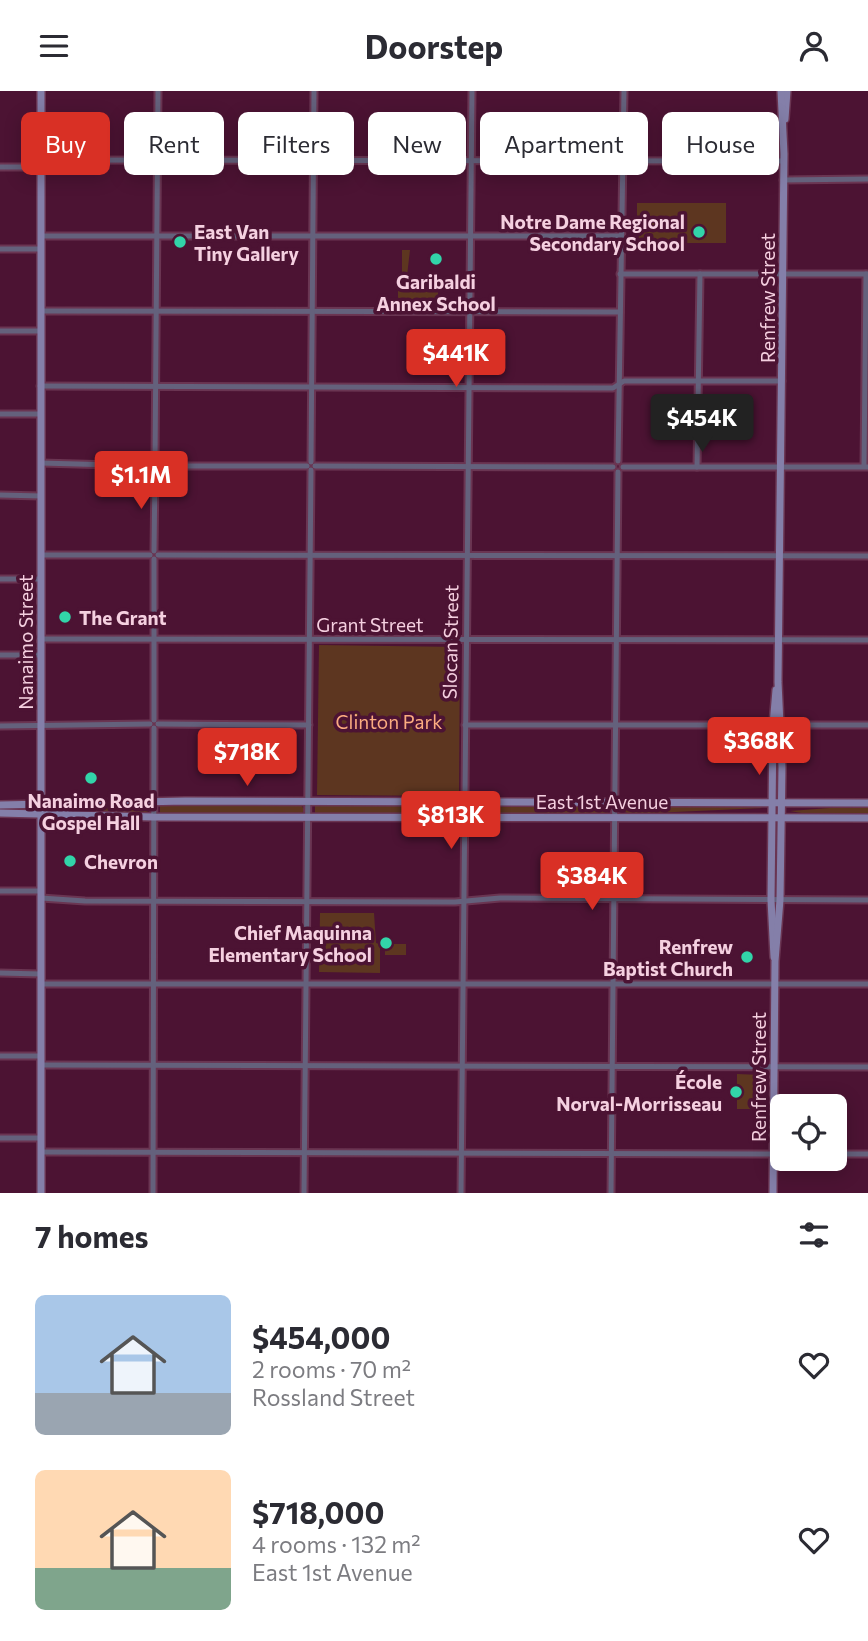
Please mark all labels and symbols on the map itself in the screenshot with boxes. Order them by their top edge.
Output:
place label: Notre Dame Regional Secondary School [500,210,685,255]
place label: East Van Tiny Gallery [194,220,299,265]
marker: Notre Dame Regional Secondary School [691,224,707,240]
street label: Renfrew Street [756,233,779,363]
marker: East Van Tiny Gallery [172,234,188,250]
marker: Garibaldi Annex School [428,251,444,267]
place label: Garibaldi Annex School [376,270,496,315]
pin: $441K [407,329,505,389]
pin: $454K [653,395,751,454]
pin: $1.1M [92,451,190,511]
street label: Nanaimo Street [14,574,37,710]
street label: Slocan Street [437,584,463,700]
place label: The Grant [79,606,166,629]
marker: The Grant [57,609,73,625]
street label: Grant Street [316,613,424,636]
park label: Clinton Park [336,710,442,733]
pin: $368K [710,717,808,777]
pin: $718K [198,729,296,788]
marker: Nanaimo Road Gospel Hall [83,770,99,786]
place label: Nanaimo Road Gospel Hall [27,789,155,834]
street label: East 1st Avenue [536,790,668,813]
pin: $813K [402,791,500,851]
place label: Chevron [84,850,158,873]
marker: Chevron [62,853,78,869]
pin: $384K [543,853,641,912]
place label: Chief Maquinna Elementary School [208,921,372,966]
marker: Chief Maquinna Elementary School [378,935,394,951]
place label: Renfrew Baptist Church [603,935,733,980]
marker: Renfrew Baptist Church [739,949,755,965]
street label: Renfrew Street [747,1012,770,1142]
place label: École Norval-Morrisseau [556,1070,722,1115]
marker: École Norval-Morrisseau [728,1084,744,1100]

